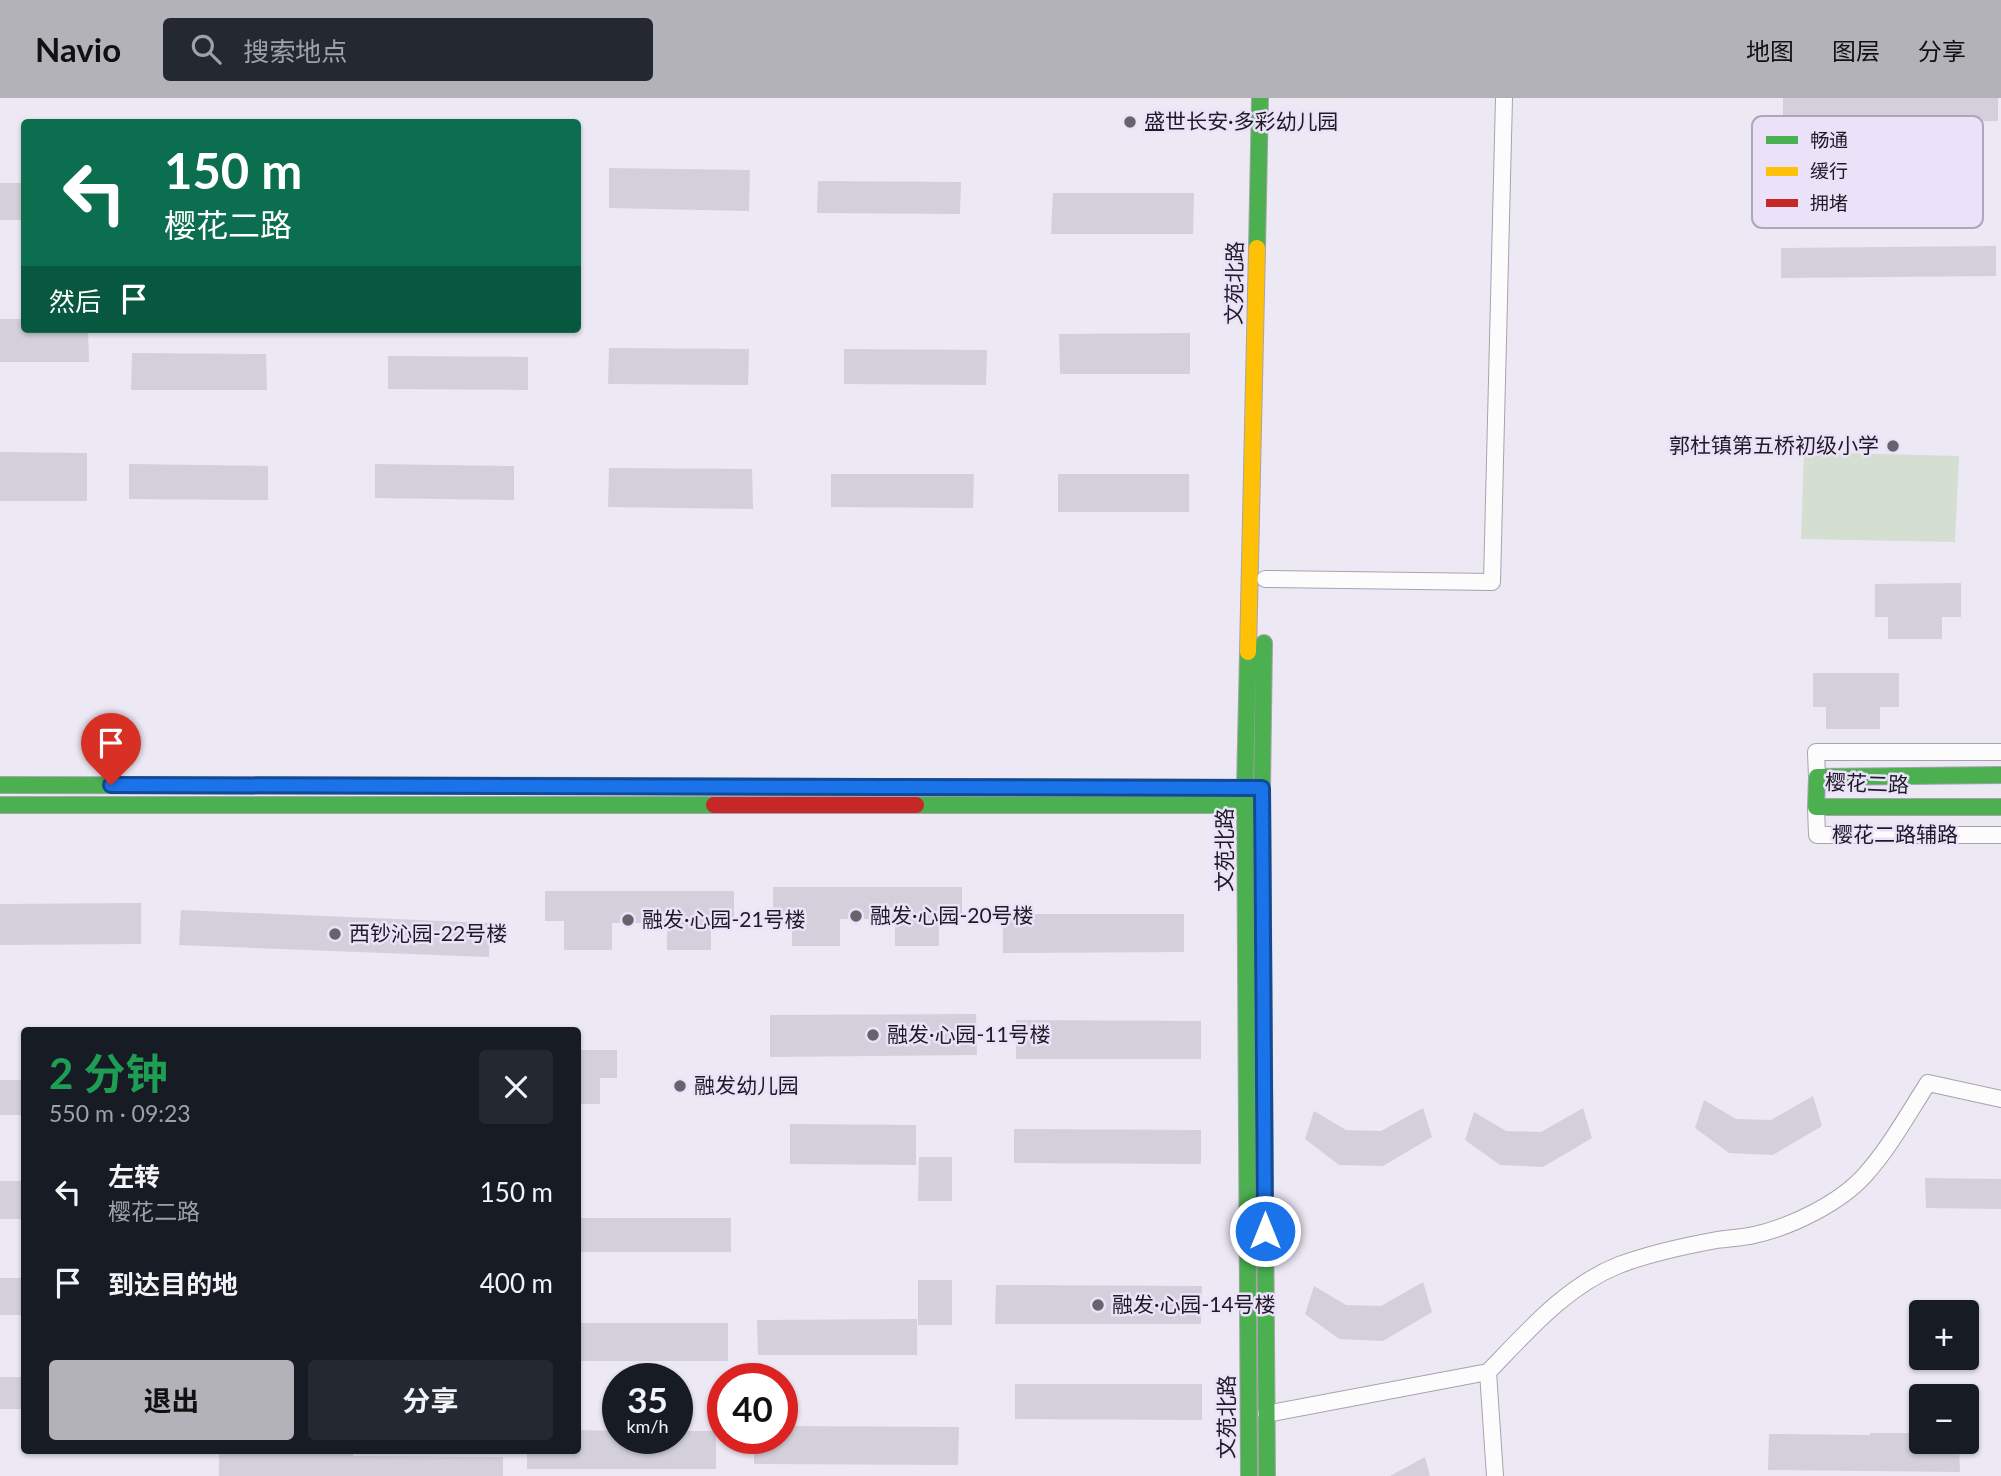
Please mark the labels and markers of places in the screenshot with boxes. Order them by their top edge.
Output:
place label: 盛世长安·多彩幼儿园 [1144,108,1338,133]
marker: 盛世长安·多彩幼儿园 [1122,114,1138,130]
place label: 郭杜镇第五桥初级小学 [1669,432,1879,457]
marker: 郭杜镇第五桥初级小学 [1885,438,1901,454]
pin [81,713,141,785]
place label: 融发·心园-20号楼 [870,902,1034,927]
place label: 融发·心园-21号楼 [642,906,806,931]
marker: 融发·心园-20号楼 [848,908,864,924]
marker: 融发·心园-21号楼 [620,912,636,928]
place label: 西钞沁园-22号楼 [349,920,507,945]
marker: 西钞沁园-22号楼 [327,926,343,942]
place label: 融发·心园-11号楼 [887,1021,1051,1046]
marker: 融发·心园-11号楼 [865,1027,881,1043]
place label: 融发幼儿园 [694,1072,799,1097]
marker: 融发幼儿园 [672,1078,688,1094]
place label: 融发·心园-14号楼 [1112,1291,1276,1316]
marker: 融发·心园-14号楼 [1090,1297,1106,1313]

